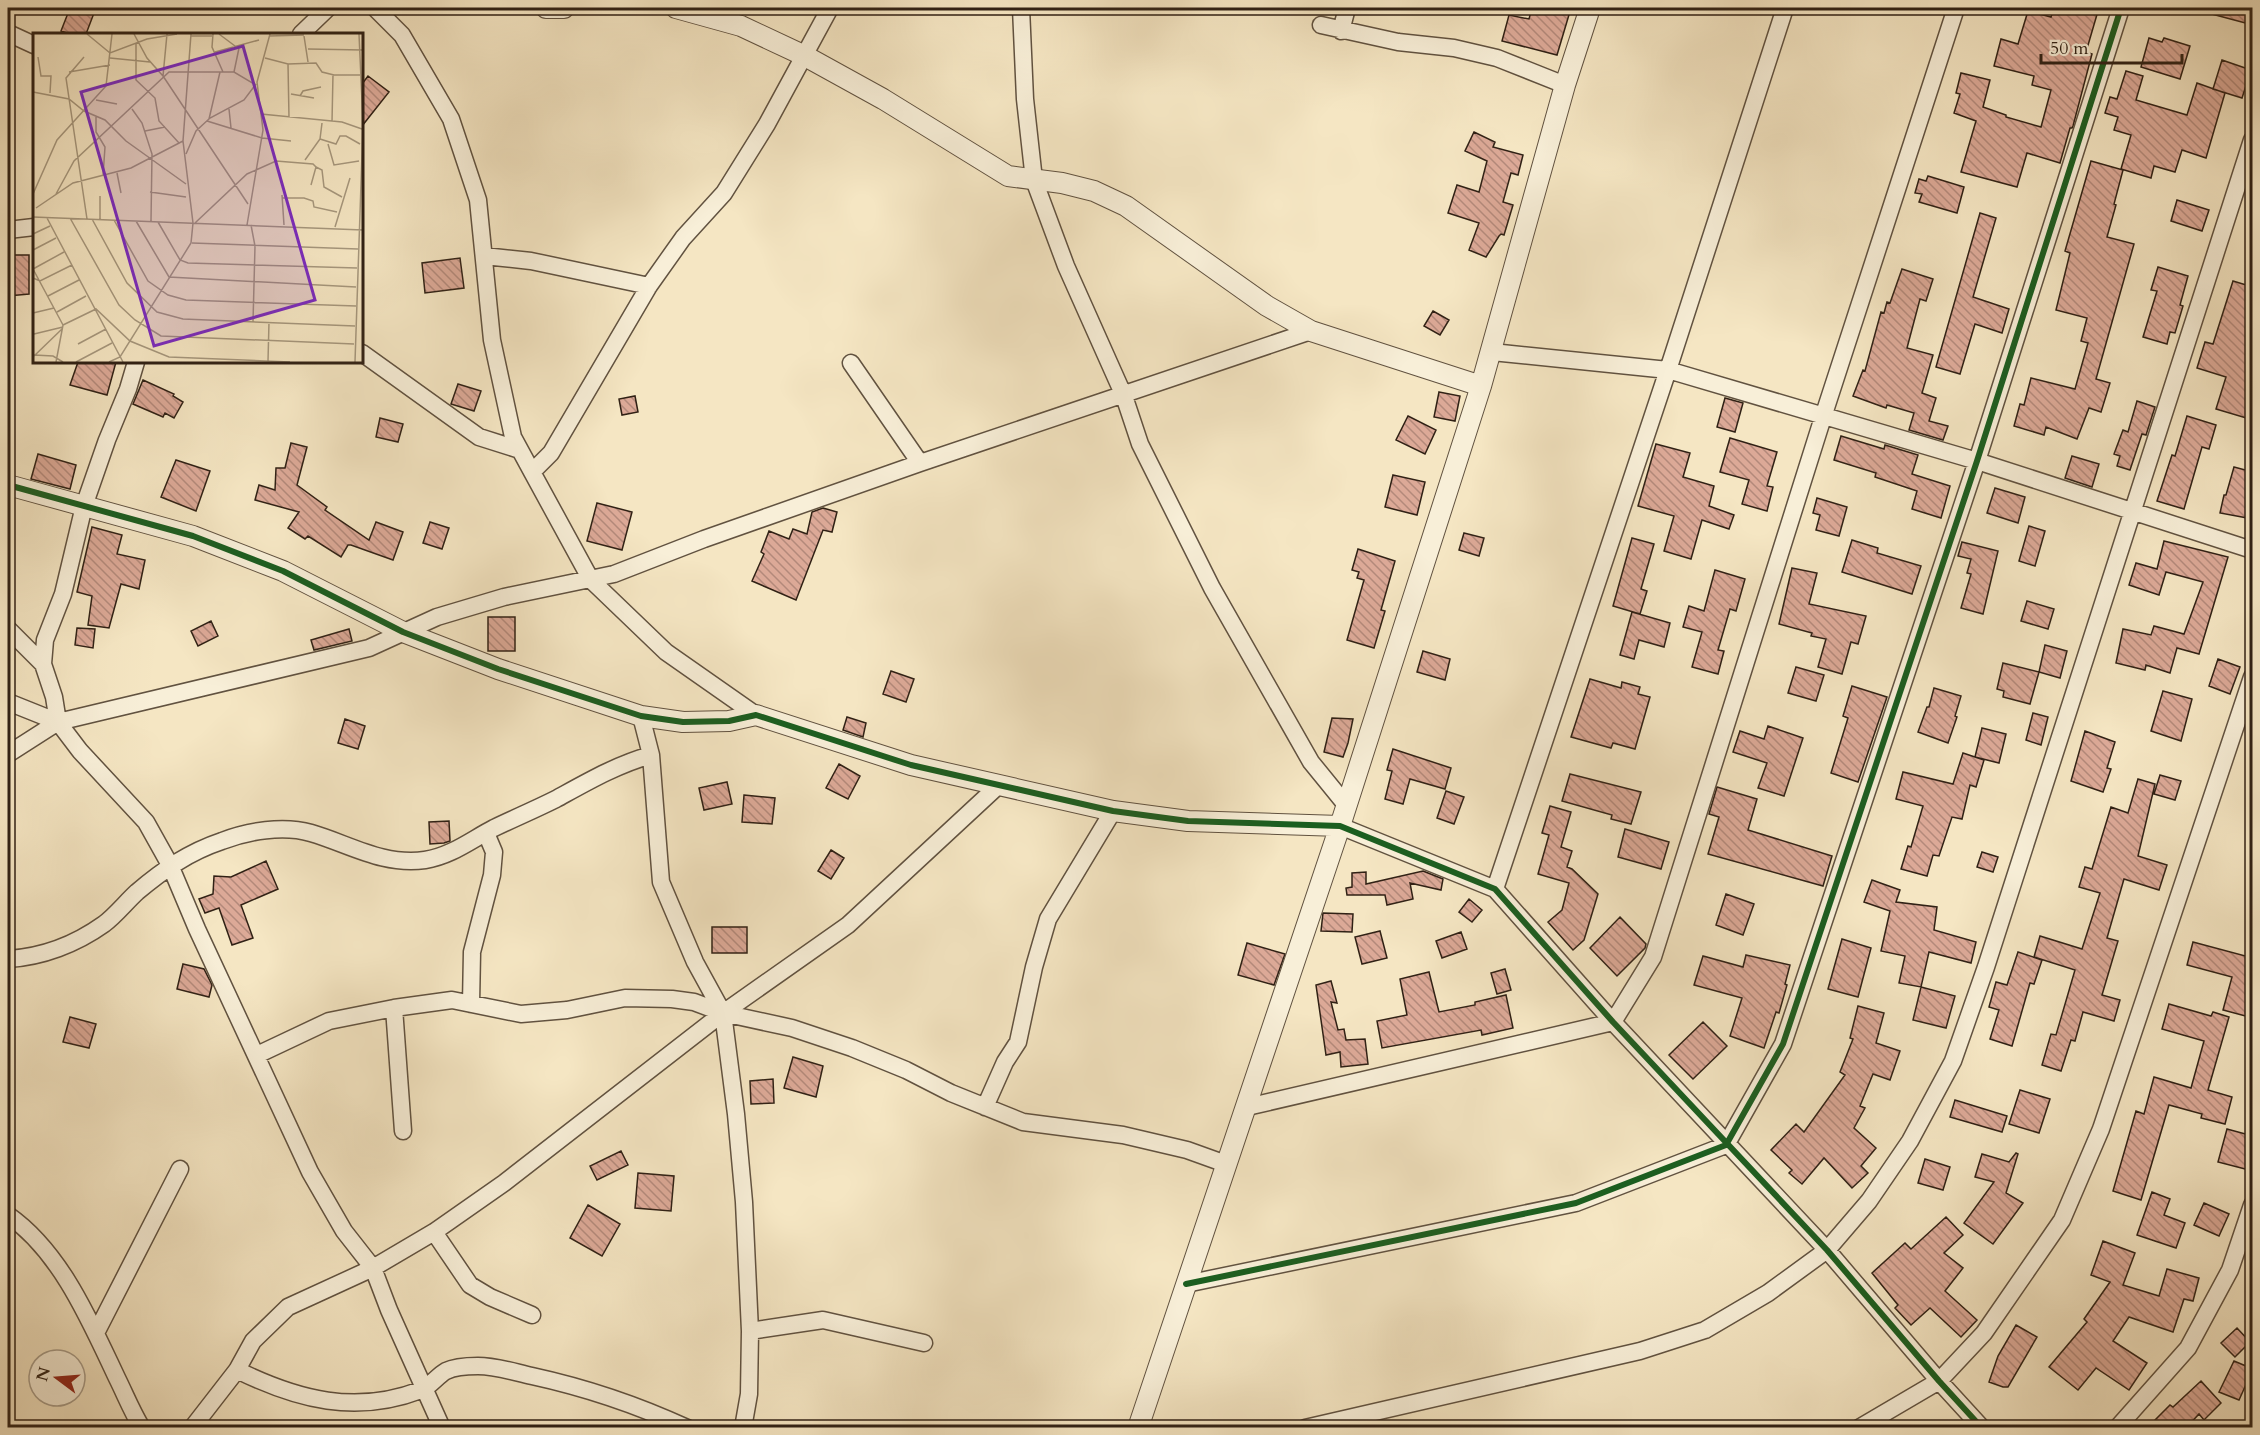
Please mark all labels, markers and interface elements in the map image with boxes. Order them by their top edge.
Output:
scale bar [2041,27,2182,65]
inset map [33,33,363,363]
text: 50 m [2050,36,2089,61]
north arrow [27,1348,87,1408]
text: N [31,1364,56,1384]

